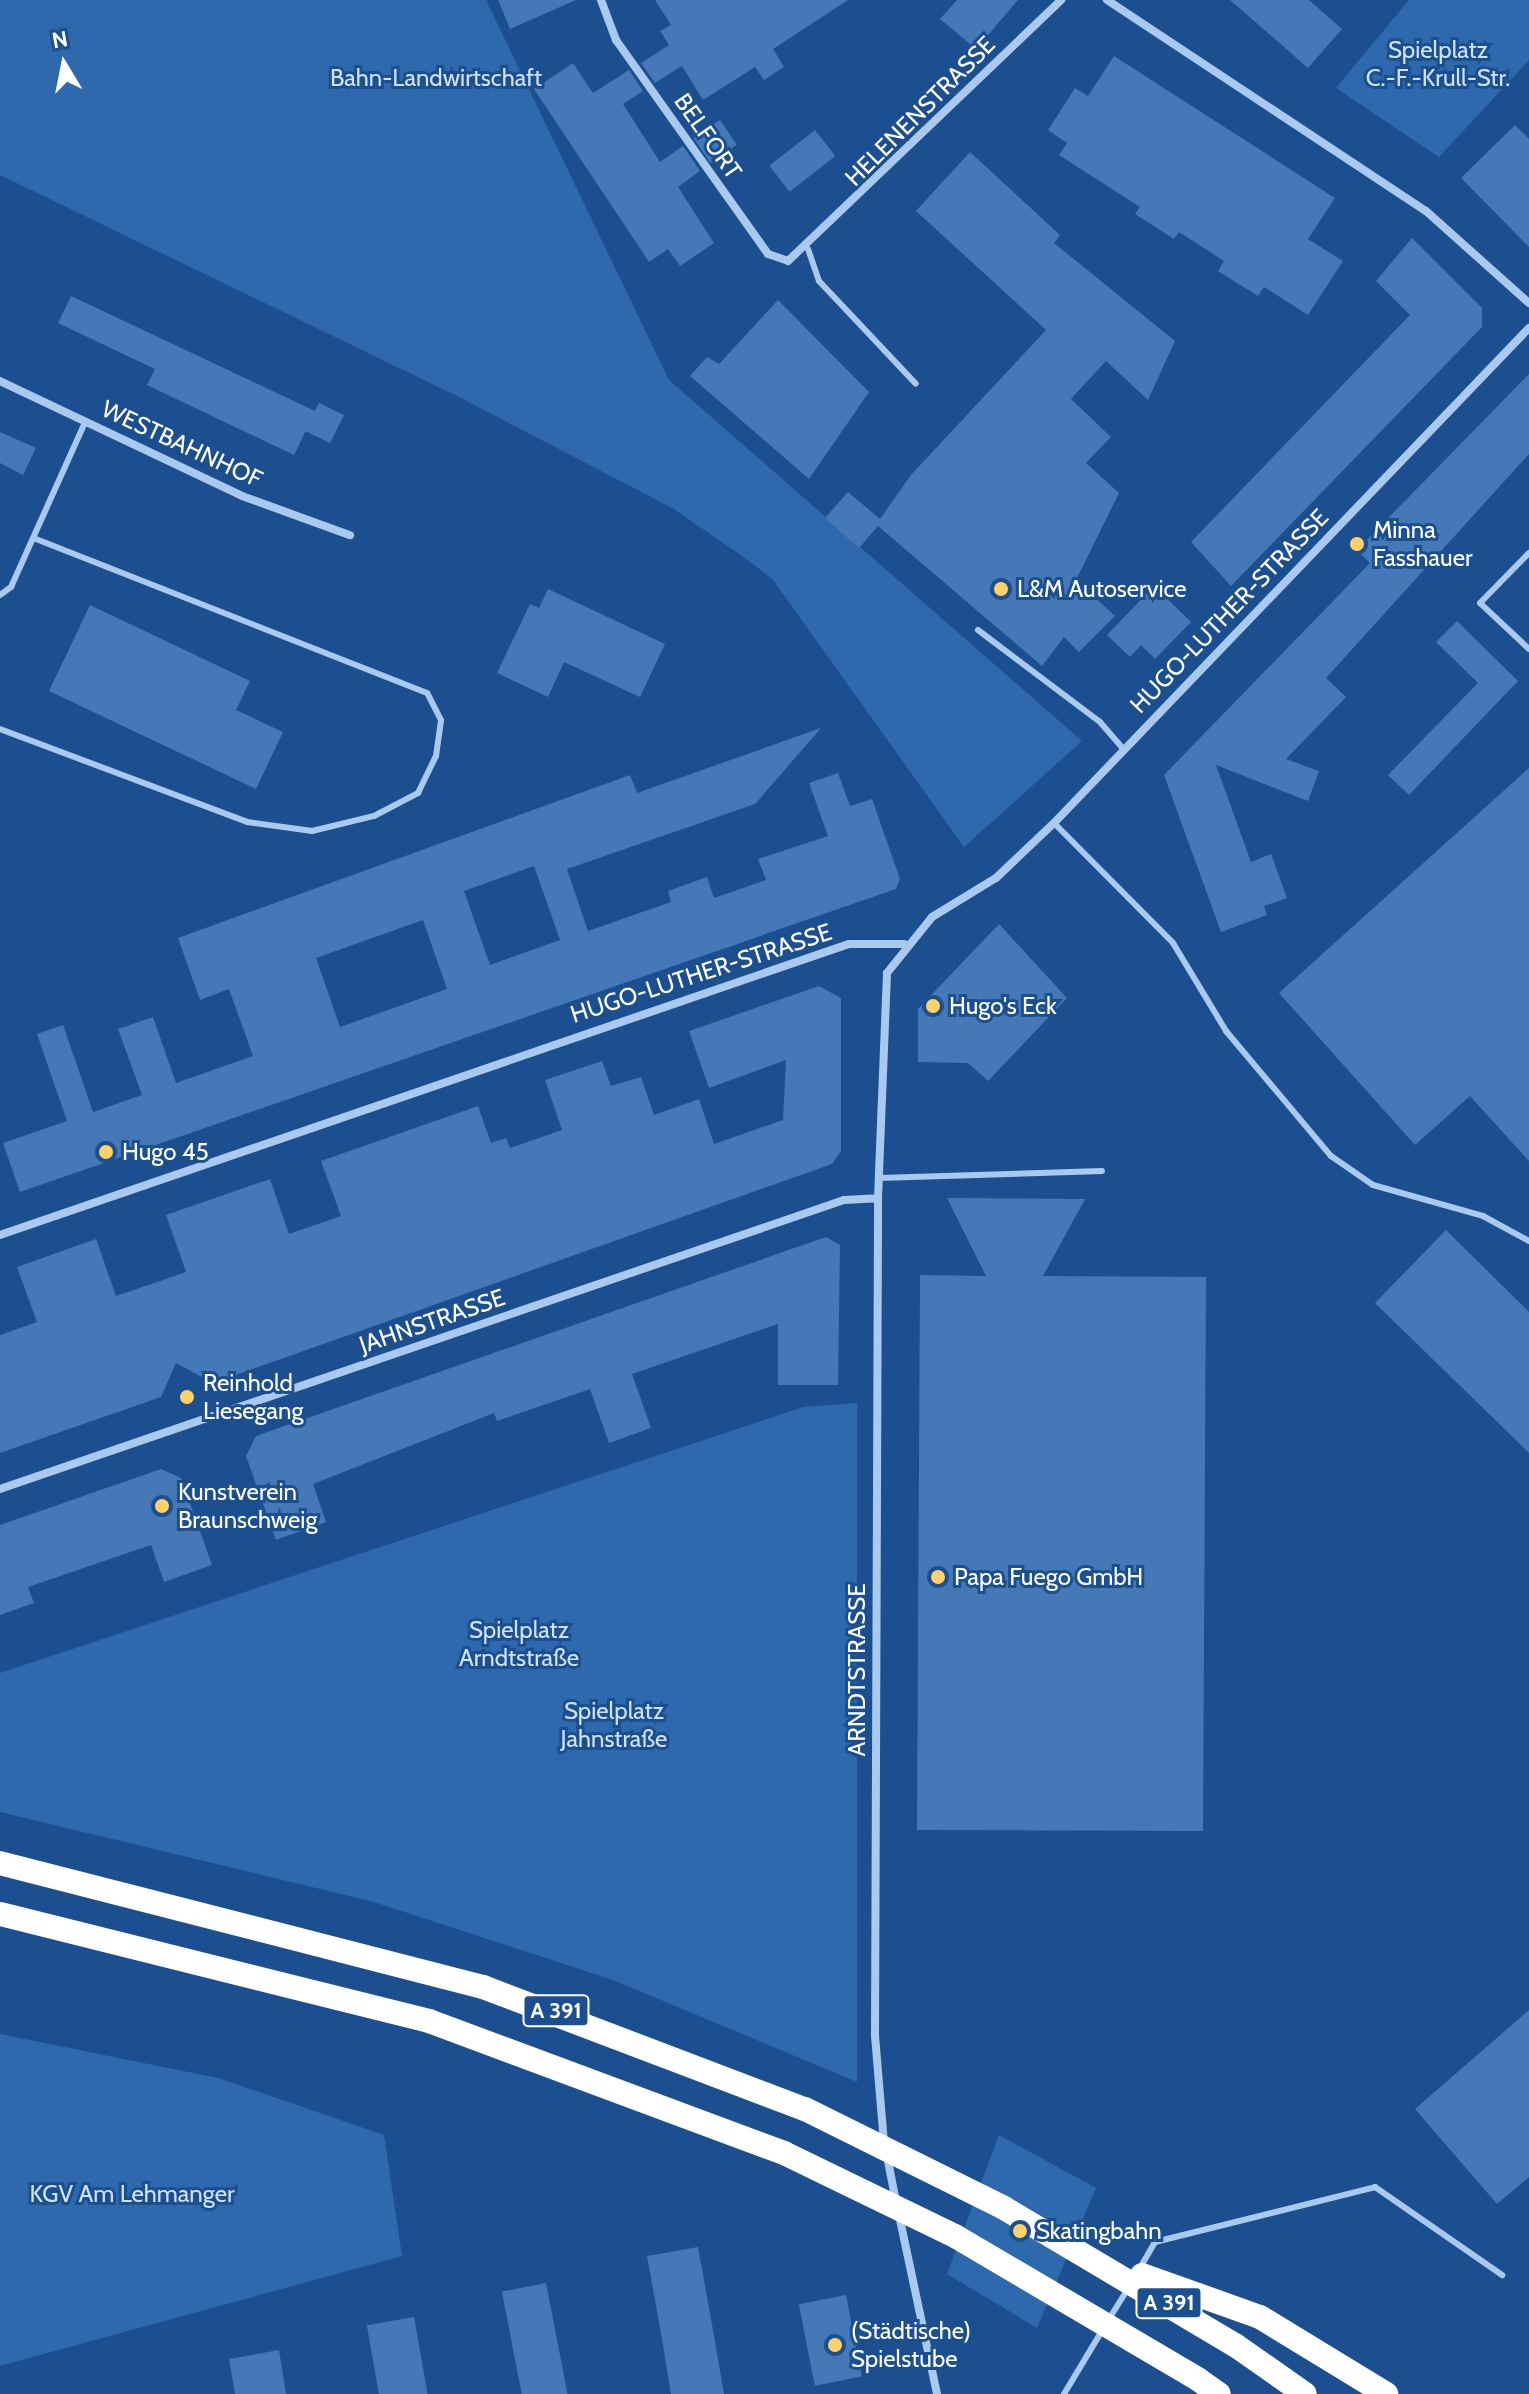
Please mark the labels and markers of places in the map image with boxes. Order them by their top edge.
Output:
place label: Minna Fasshauer [1373,516,1473,572]
marker: Minna Fasshauer [1348,535,1366,553]
place label: L&M Autoservice [1017,575,1187,603]
marker: L&M Autoservice [992,580,1010,598]
place label: Hugo's Eck [949,992,1057,1020]
marker: Hugo's Eck [924,997,942,1015]
place label: Hugo 45 [122,1138,209,1166]
marker: Hugo 45 [97,1143,115,1161]
place label: Reinhold Liesegang [203,1369,303,1425]
marker: Reinhold Liesegang [178,1388,196,1406]
place label: Kunstverein Braunschweig [178,1478,317,1534]
marker: Kunstverein Braunschweig [153,1497,171,1515]
place label: Papa Fuego GmbH [954,1563,1143,1591]
marker: Papa Fuego GmbH [929,1568,947,1586]
place label: Skatingbahn [1036,2217,1162,2245]
marker: Skatingbahn [1011,2222,1029,2240]
place label: (Städtische) Spielstube [851,2317,971,2373]
marker: (Städtische) Spielstube [826,2336,844,2354]

